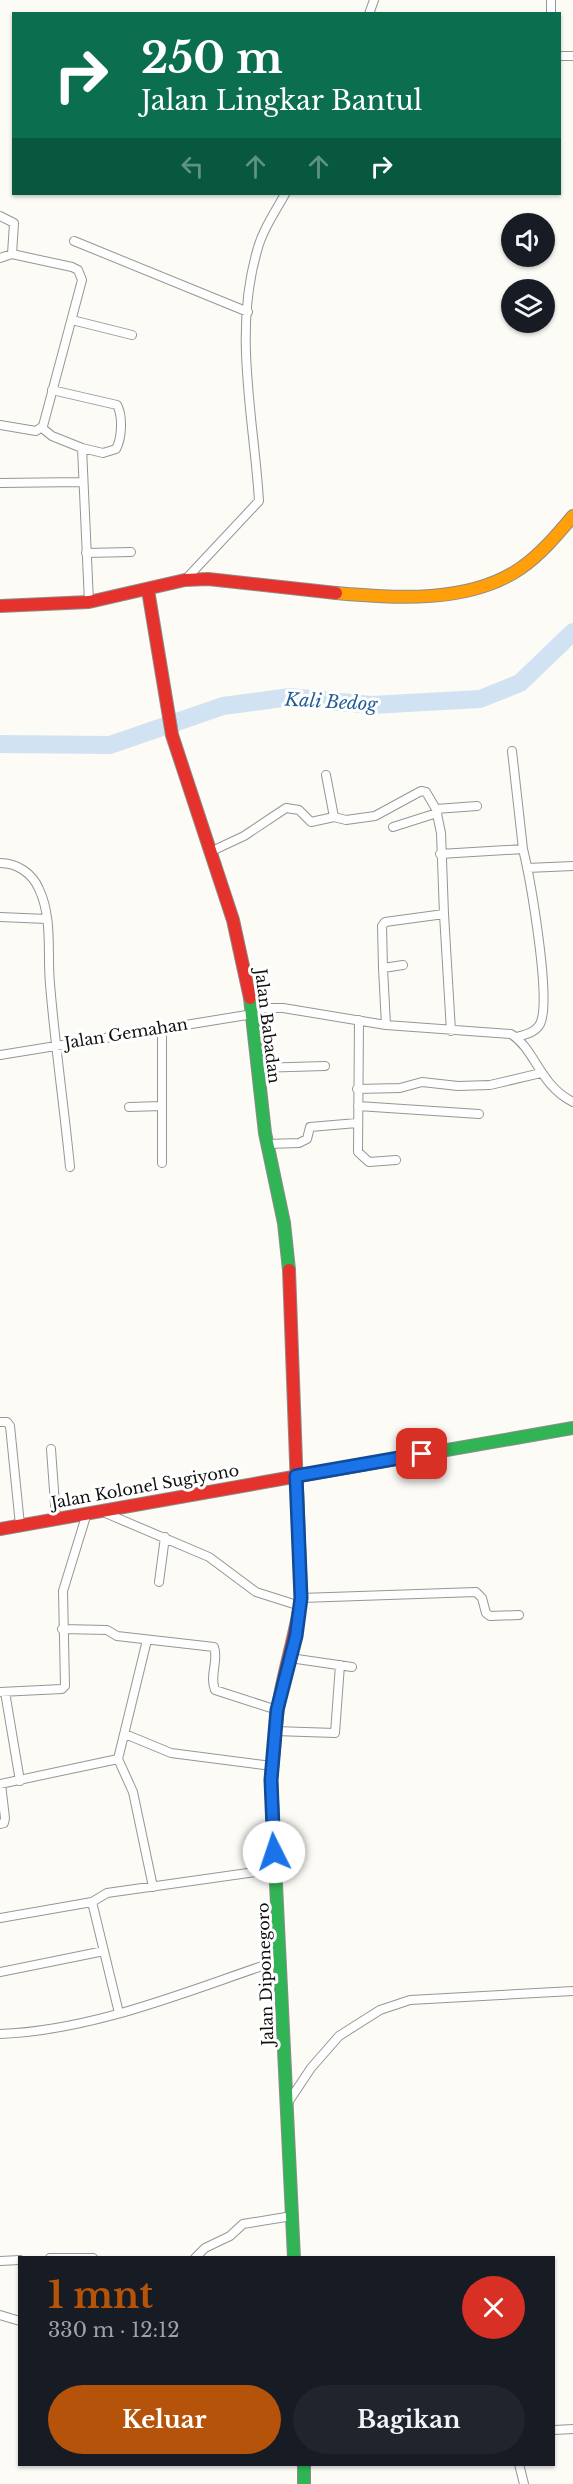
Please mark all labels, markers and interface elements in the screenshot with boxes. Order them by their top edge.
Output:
text: 250 m [141,32,283,84]
icon: right [42,36,120,114]
text: Jalan Lingkar Bantul [141,84,422,117]
icon: left [176,150,209,183]
icon: ahead [239,150,272,183]
icon: ahead [302,150,335,183]
icon: right [365,150,398,183]
map controls [501,213,555,333]
button: sound [501,213,555,267]
button: layers [501,279,555,333]
water label: Kali Bedog [283,689,379,715]
street label: Jalan Babadan [251,965,285,1085]
street label: Jalan Gemahan [61,1013,189,1053]
pin [396,1428,447,1479]
icon: arrive [405,1437,438,1470]
street label: Jalan Kolonel Sugiyono [48,1460,240,1513]
position arrow [242,1820,306,1884]
street label: Jalan Diponegoro [253,1902,278,2048]
text: 1 mnt [48,2273,153,2318]
button: close [462,2276,525,2339]
text: 330 m · 12:12 [48,2318,179,2342]
button: Keluar [48,2385,281,2454]
button: Bagikan [293,2385,525,2454]

